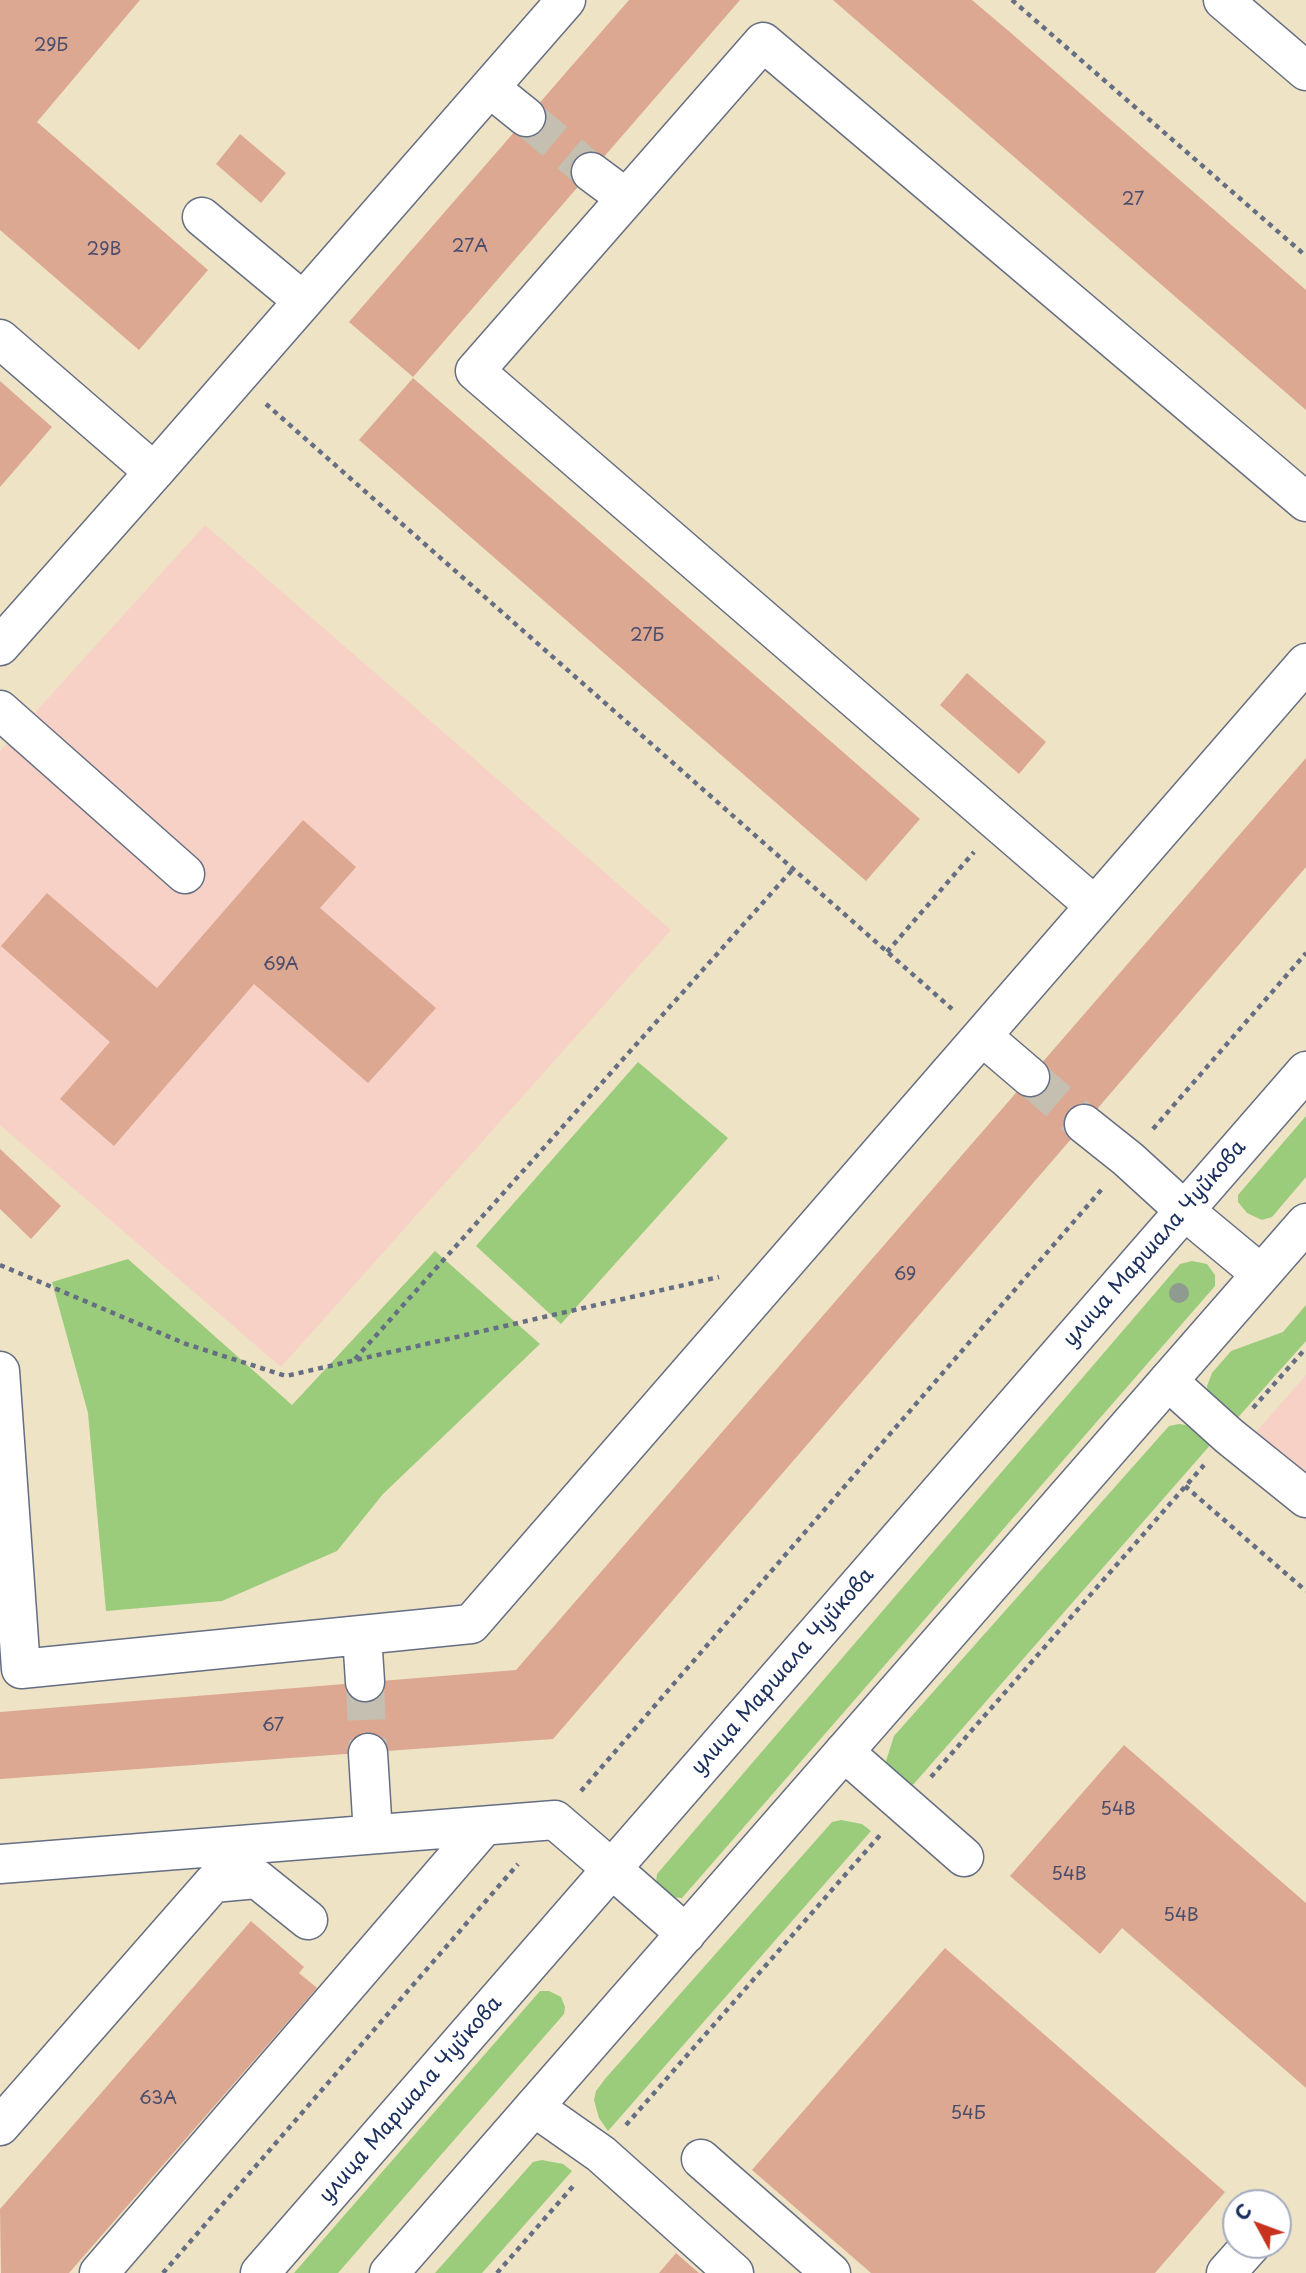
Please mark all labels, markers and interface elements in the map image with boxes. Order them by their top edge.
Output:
house number: 29Б [34,35,68,57]
house number: 27 [1122,189,1144,211]
house number: 27А [452,236,488,258]
house number: 29В [87,239,121,261]
house number: 27Б [630,625,664,647]
house number: 69А [263,954,299,976]
street label: улица Маршала Чуйкова [1058,1135,1252,1353]
house number: 69 [894,1264,916,1286]
street label: улица Маршала Чуйкова [686,1563,880,1781]
house number: 67 [262,1715,284,1737]
house number: 54В [1100,1799,1136,1821]
house number: 54В [1051,1864,1087,1886]
house number: 54В [1163,1905,1199,1927]
street label: улица Маршала Чуйкова [314,1991,508,2209]
house number: 63А [139,2088,177,2110]
house number: 54Б [950,2103,986,2125]
north arrow [1222,2189,1292,2259]
text: С [1227,2197,1258,2226]

